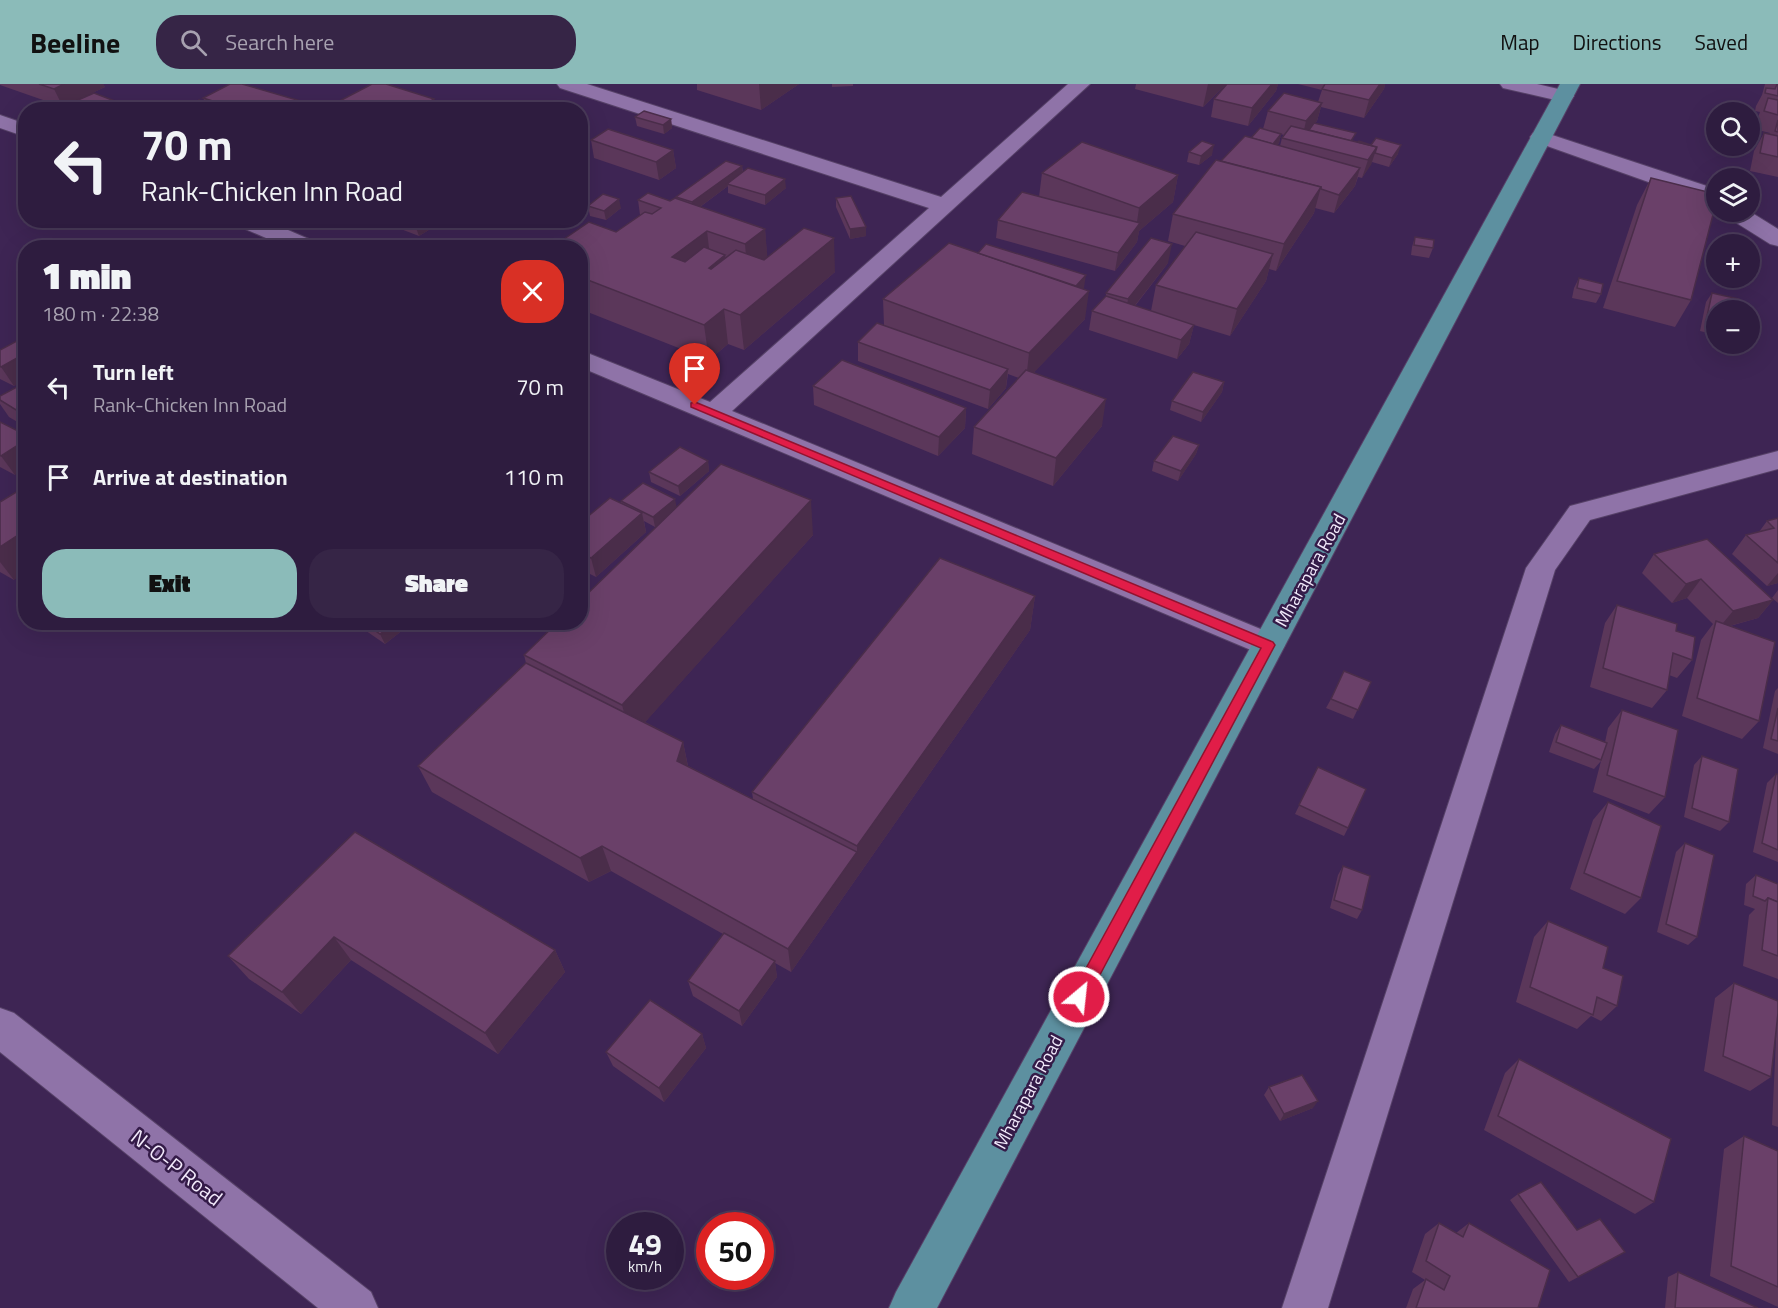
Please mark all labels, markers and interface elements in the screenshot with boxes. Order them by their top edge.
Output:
search box [156,15,576,69]
text: Beeline [30,21,120,64]
text: Search here [225,25,334,59]
icon: search [177,26,210,59]
text: Map [1500,26,1540,58]
text: Directions [1573,26,1662,58]
text: Saved [1695,26,1748,58]
map controls [1706,102,1760,354]
button: search [1706,102,1760,156]
text: 70 m [141,112,233,176]
icon: left [42,126,120,204]
button: layers [1706,168,1760,222]
text: Rank-Chicken Inn Road [141,170,403,211]
button: + [1706,234,1760,288]
text: 1 min [42,248,131,303]
button: close [501,260,564,323]
text: 180 m · 22:38 [42,298,159,329]
button: − [1706,300,1760,354]
pin [669,343,720,405]
icon: arrive [678,352,711,385]
text: Turn left [93,355,174,389]
text: 70 m [516,370,564,404]
icon: left [42,371,75,404]
text: Rank-Chicken Inn Road [93,389,287,420]
text: Arrive at destination [93,460,288,494]
text: 110 m [504,460,564,494]
icon: arrive [42,461,75,494]
street label: Mharapara Road [1268,508,1352,632]
button: Exit [42,549,297,618]
button: Share [309,549,564,618]
position arrow [1047,965,1111,1029]
street label: Mharapara Road [987,1030,1069,1154]
street label: N-O-P Road [124,1121,230,1213]
speed limit sign: 50 [696,1212,774,1290]
text: 49 [628,1221,662,1267]
text: km/h [628,1255,662,1278]

